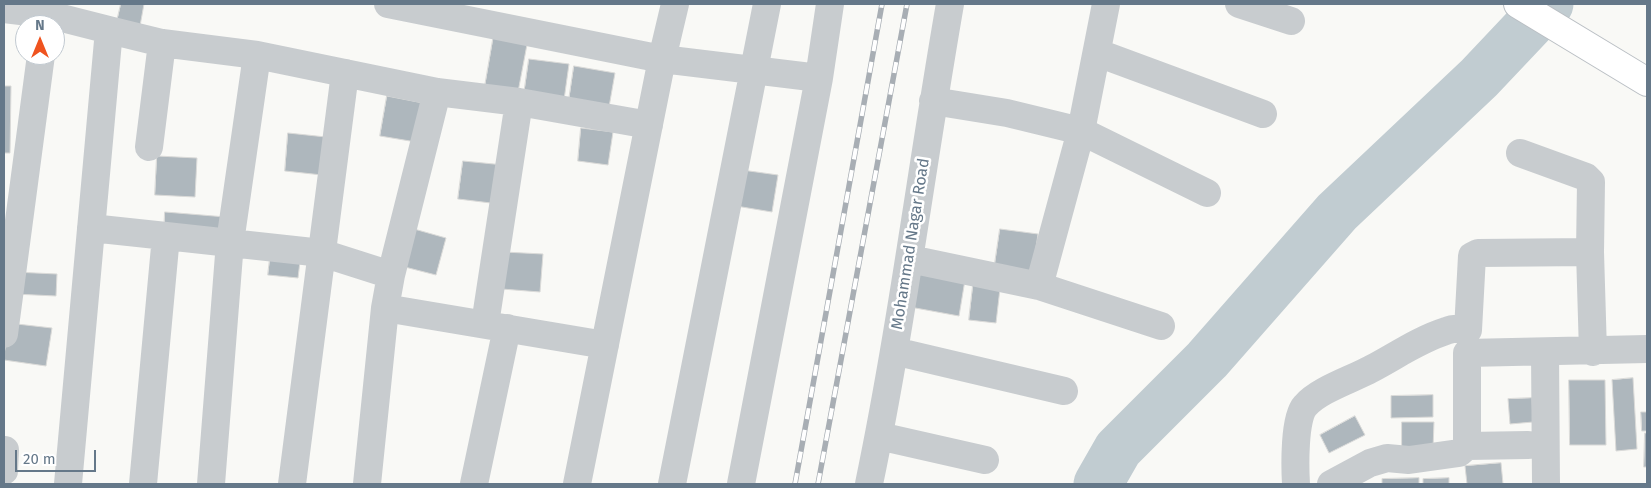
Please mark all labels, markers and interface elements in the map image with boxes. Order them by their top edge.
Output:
north arrow [15,15,65,65]
text: N [35,17,45,34]
street label: Mohammad Nagar Road [888,157,934,331]
scale bar [18,440,99,472]
text: 20 m [23,450,56,468]

